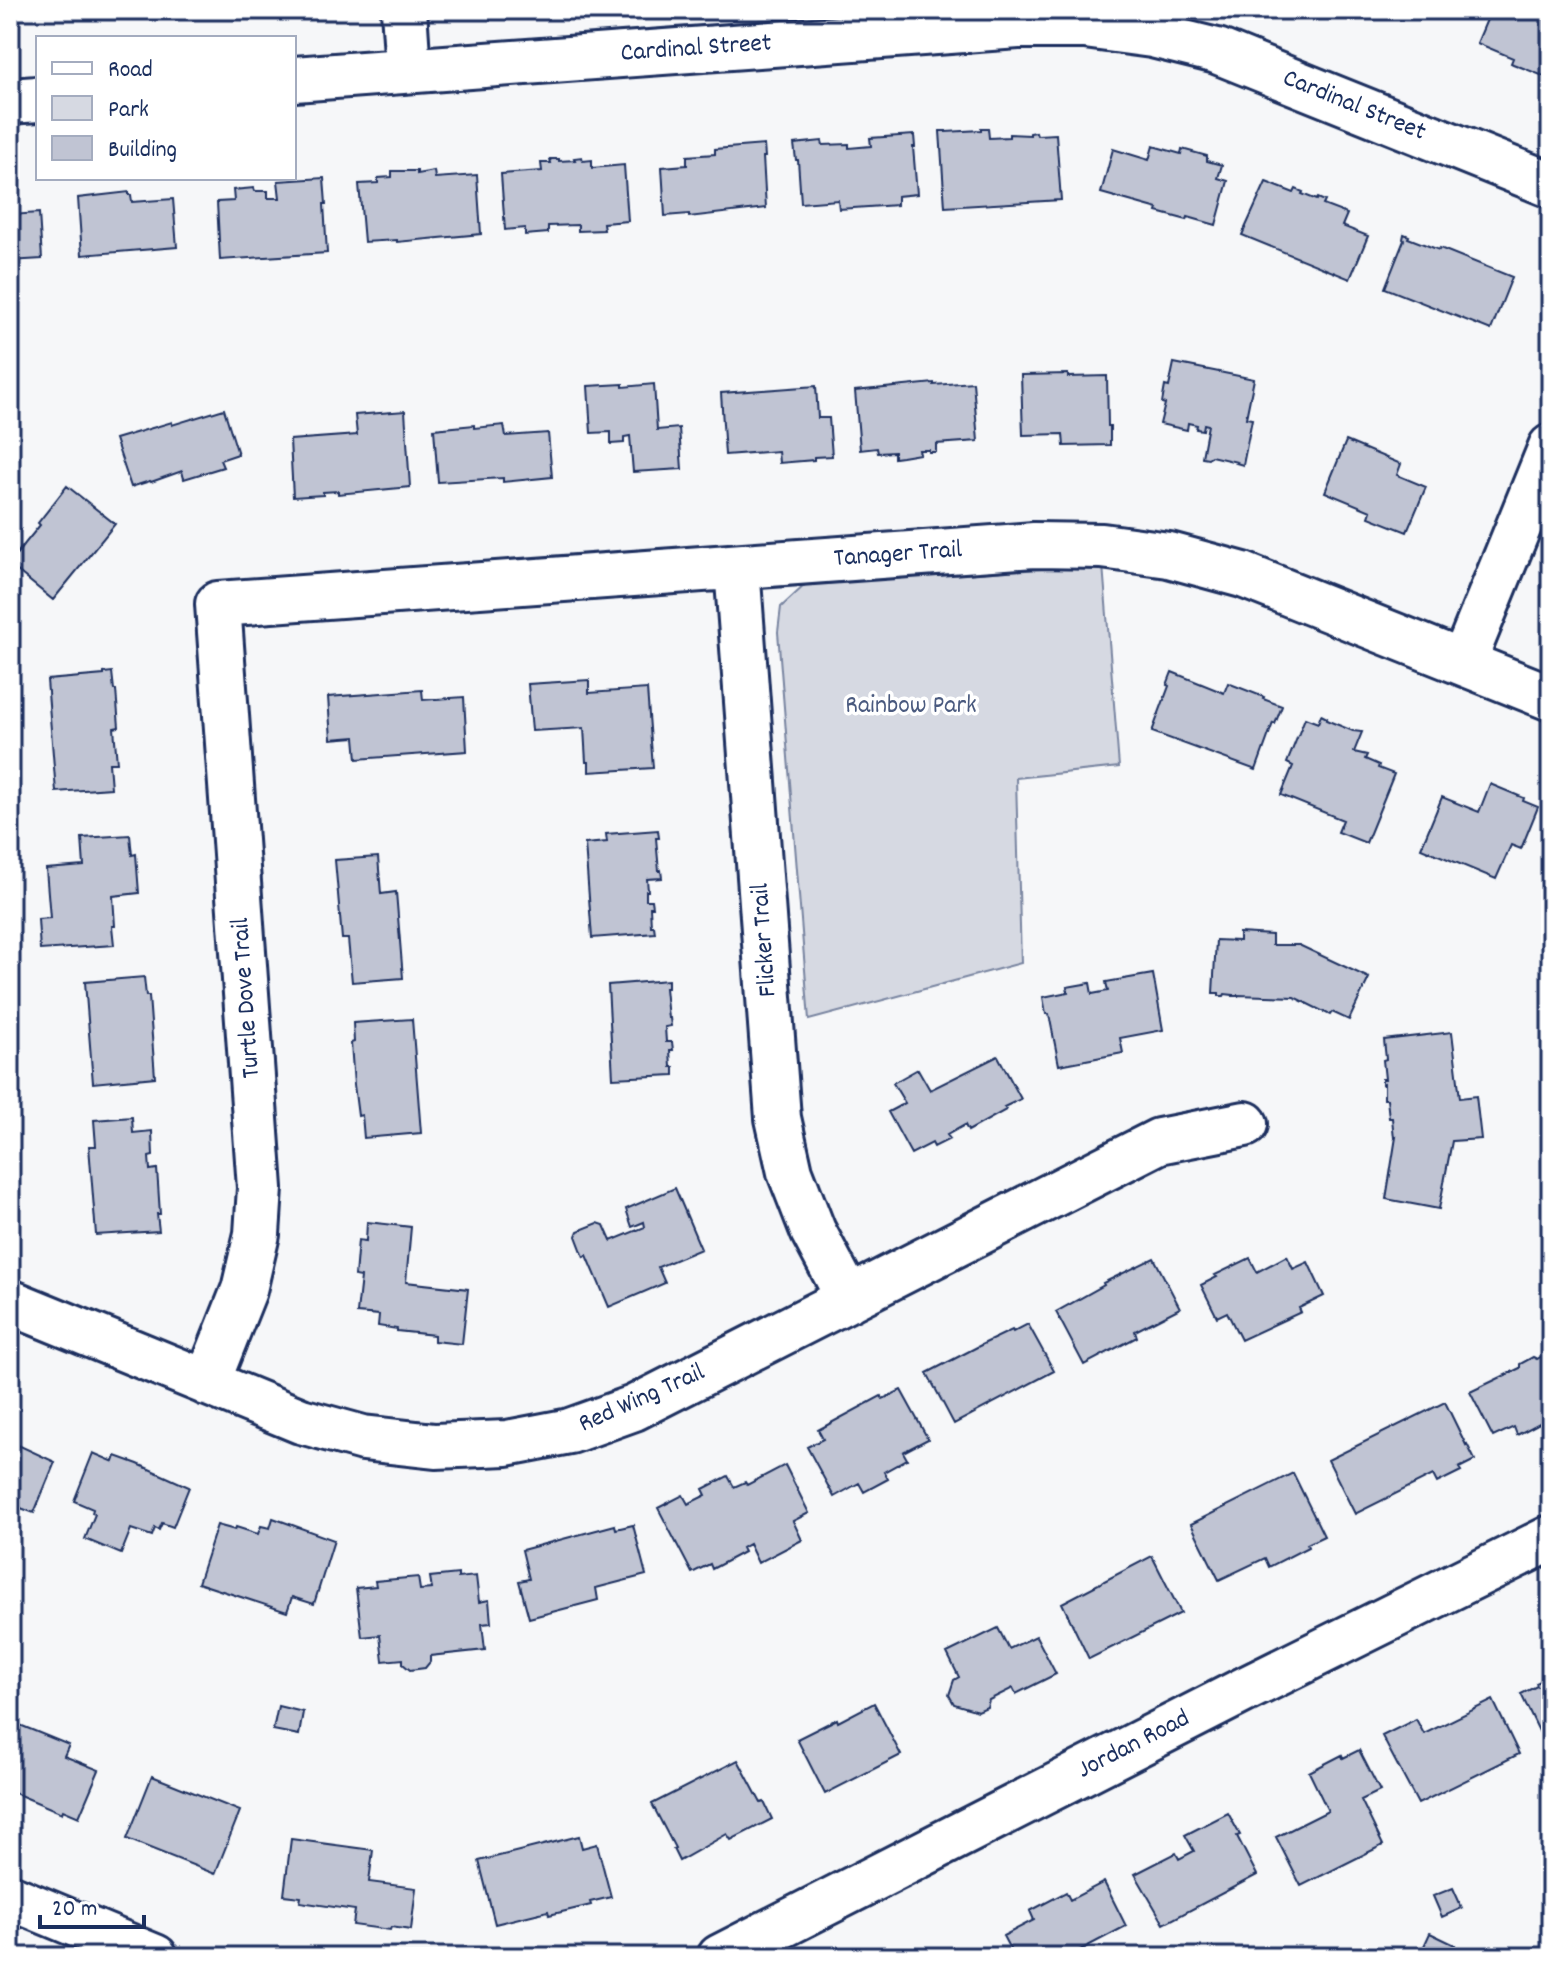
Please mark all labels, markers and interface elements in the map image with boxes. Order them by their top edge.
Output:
street label: Cardinal Street [619,25,773,73]
legend [36,36,296,180]
text: Road [108,54,153,88]
street label: Cardinal Street [1277,61,1431,152]
text: Park [108,94,149,128]
text: Building [108,134,177,168]
street label: Tanager Trail [833,532,963,578]
park label: Rainbow Park [845,688,977,725]
street label: Flicker Trail [743,882,787,998]
street label: Turtle Dove Trail [223,916,271,1080]
street label: Red Wing Trail [573,1355,711,1443]
street label: Jordan Road [1071,1701,1197,1789]
scale bar [40,1879,144,1929]
text: 20 m [52,1893,98,1927]

